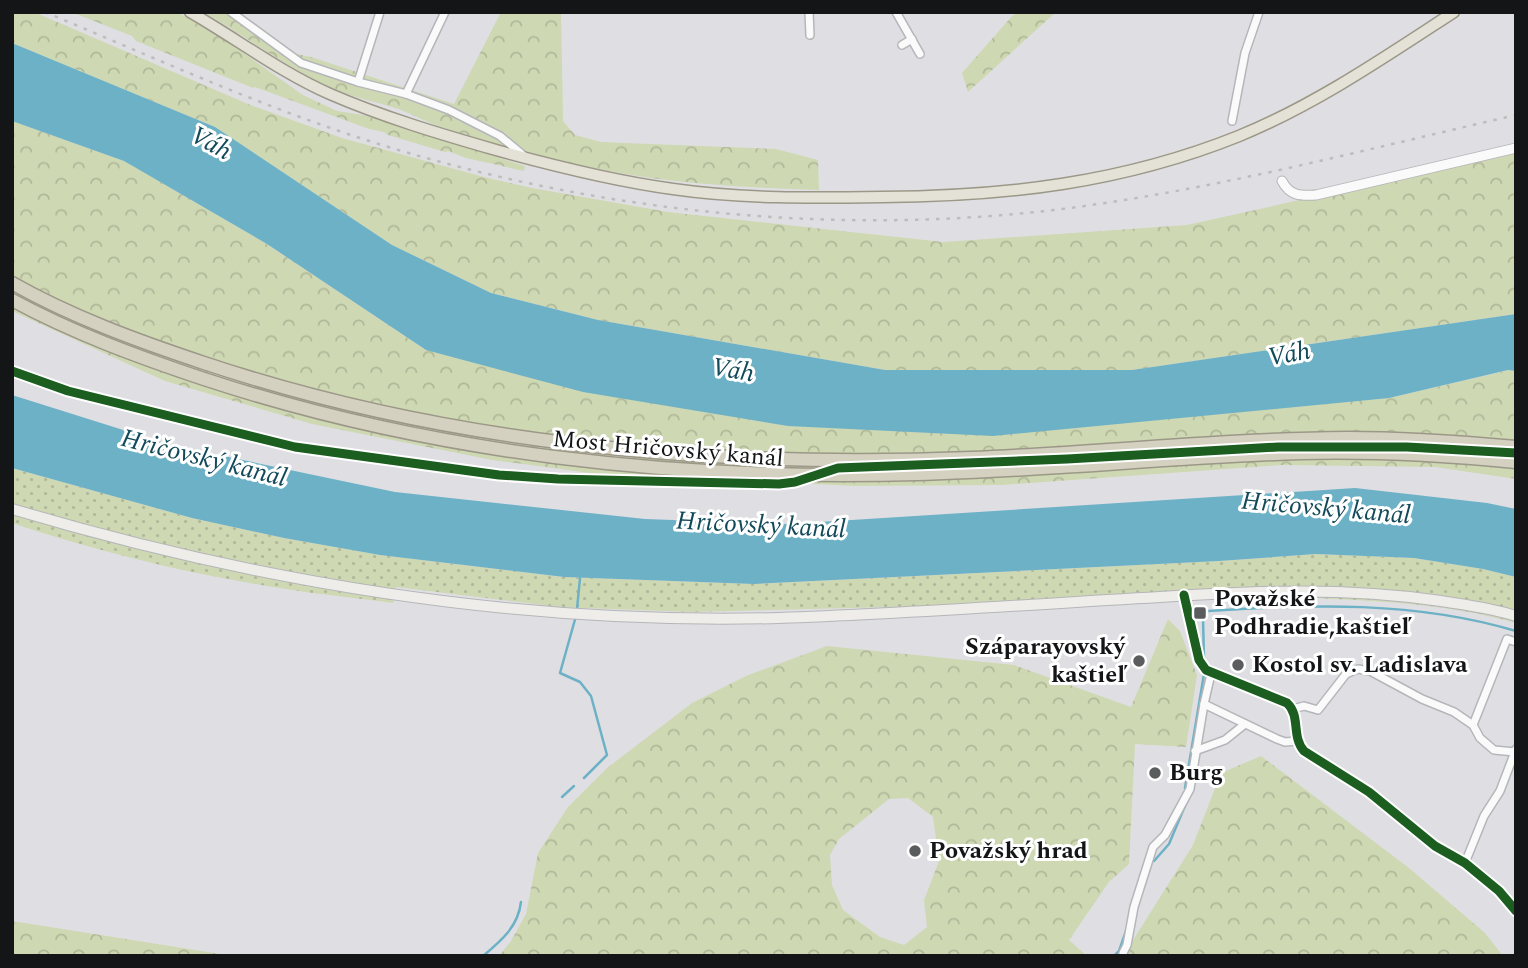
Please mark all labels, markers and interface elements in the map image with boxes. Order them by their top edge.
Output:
water label: Váh [183,115,239,171]
water label: Váh [1264,331,1314,377]
water label: Váh [708,347,758,393]
water label: Hričovský kanál [117,418,291,498]
street label: Most Hričovský kanál [551,421,785,477]
water label: Hričovský kanál [1240,481,1413,535]
water label: Hričovský kanál [675,501,847,549]
place label: Považské Podhradie,kaštieľ [1214,581,1413,645]
marker: Považské Podhradie,kaštieľ [1192,605,1208,621]
place label: Száparayovský kaštieľ [965,629,1128,693]
place label: Kostol sv. Ladislava [1252,647,1468,683]
marker: Száparayovský kaštieľ [1131,653,1147,669]
marker: Kostol sv. Ladislava [1230,657,1246,673]
place label: Burg [1169,755,1223,791]
marker: Burg [1147,765,1163,781]
place label: Považský hrad [929,833,1088,869]
marker: Považský hrad [907,843,923,859]

